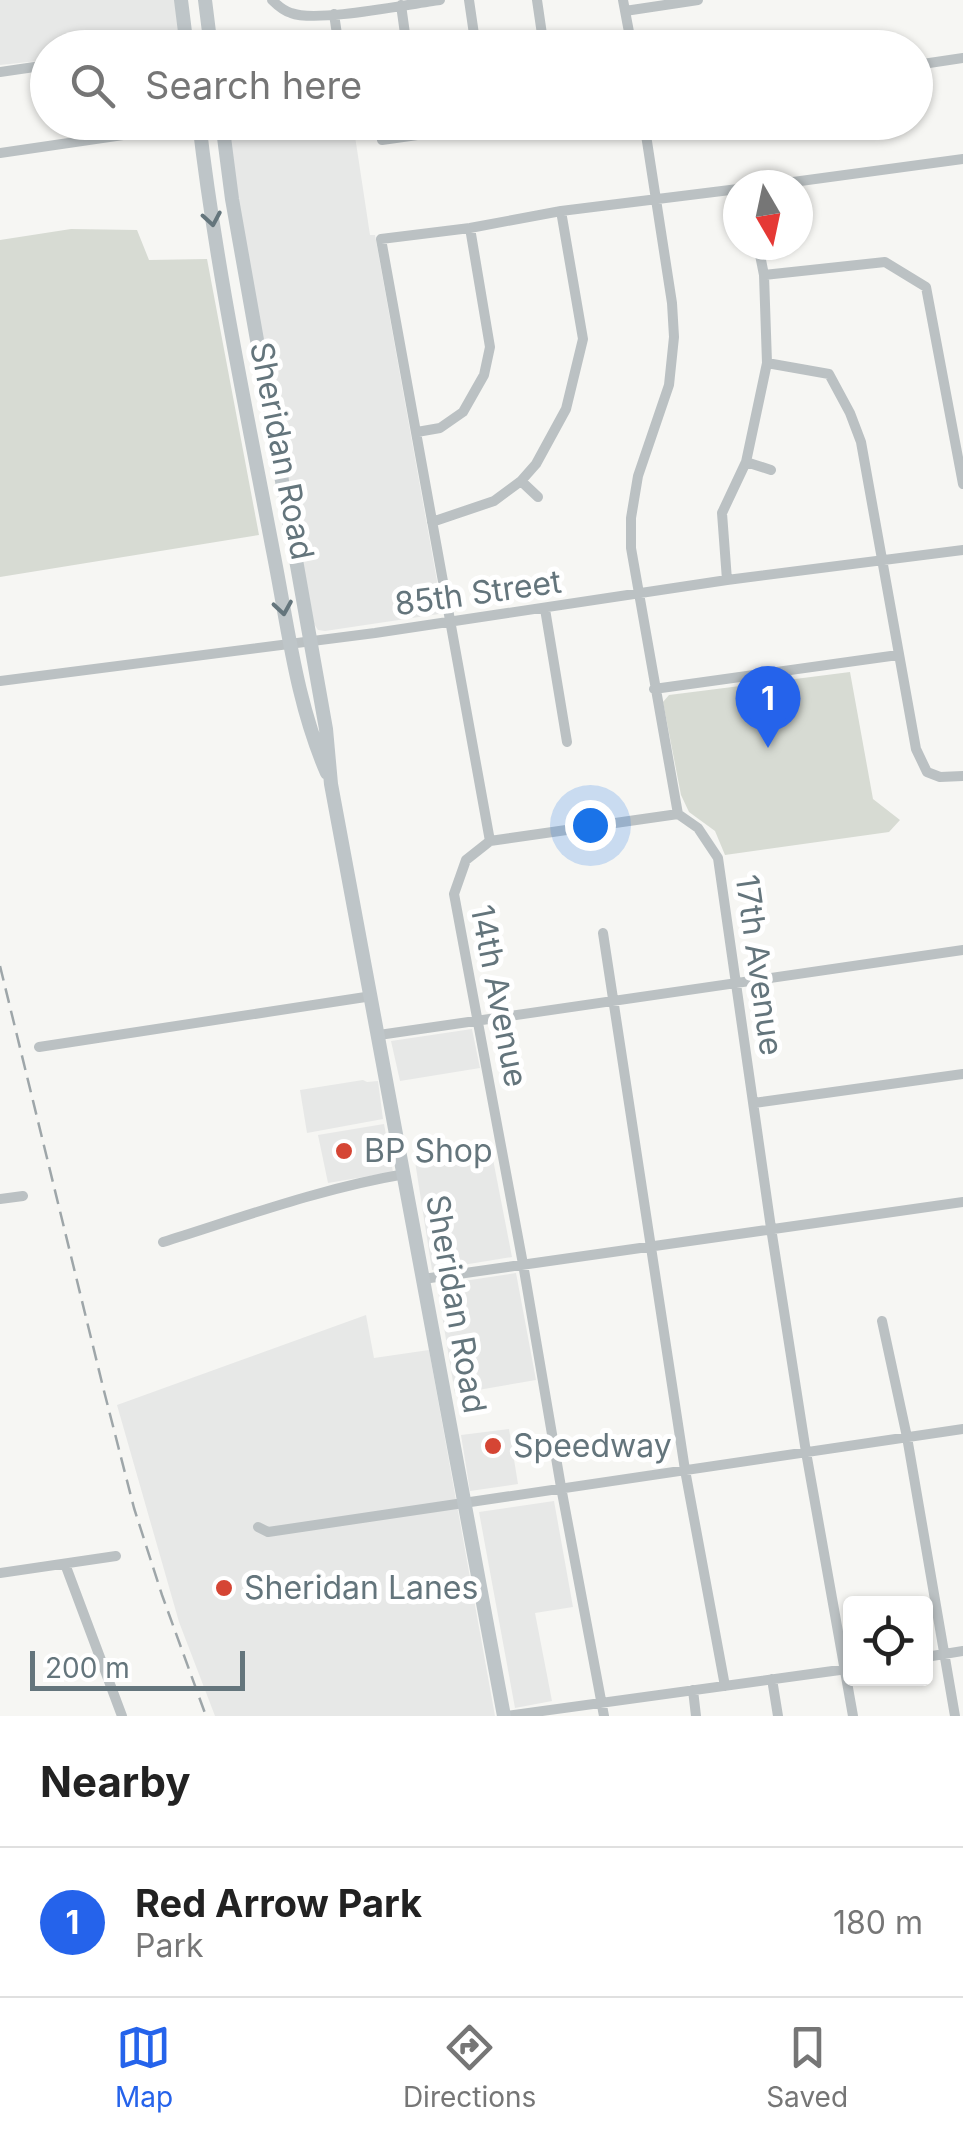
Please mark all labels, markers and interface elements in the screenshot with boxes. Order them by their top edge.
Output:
search box [30,30,933,140]
icon: search [65,58,120,113]
text: Search here [145,62,362,108]
north arrow [723,170,813,260]
one-way arrow [201,211,222,227]
street label: Sheridan Road [242,339,323,563]
street label: 85th Street [392,562,564,624]
one-way arrow [272,599,293,616]
pin: 1 [736,666,800,748]
your location [565,800,616,851]
street label: 17th Avenue [728,872,791,1058]
street label: 14th Avenue [463,902,536,1090]
place label: BP Shop [364,1131,493,1170]
marker: BP Shop [333,1140,355,1162]
street label: Sheridan Road [418,1192,495,1416]
place label: Speedway [513,1426,672,1465]
marker: Speedway [482,1435,504,1457]
place label: Sheridan Lanes [244,1568,478,1607]
marker: Sheridan Lanes [213,1577,235,1599]
map controls [843,1596,933,1686]
button: locate [843,1596,933,1686]
scale bar [30,1646,245,1690]
text: 200 m [45,1651,130,1685]
text: Nearby [40,1756,191,1807]
text: Red Arrow Park [135,1880,422,1926]
text: 1 [66,1903,79,1942]
text: 180 m [833,1903,923,1942]
text: Park [135,1926,204,1965]
tab: Map [115,2020,173,2114]
tab: Directions [403,2020,536,2114]
tab: Saved [766,2020,848,2114]

